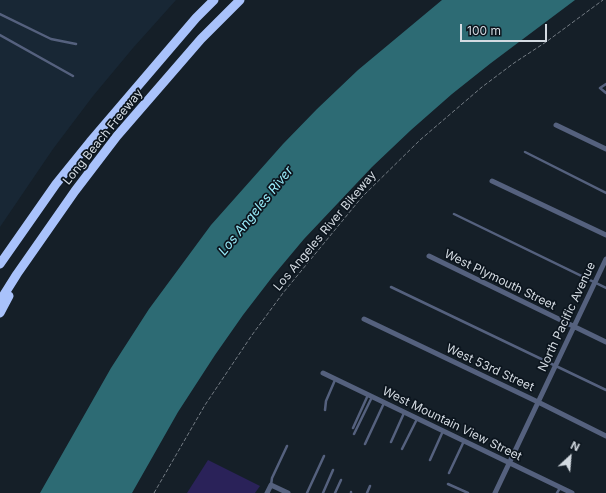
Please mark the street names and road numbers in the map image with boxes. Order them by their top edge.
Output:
street label: Long Beach Freeway [60,86,146,188]
street label: Los Angeles River Bikeway [271,168,379,294]
street label: West Plymouth Street [442,247,558,313]
street label: North Pacific Avenue [535,260,599,374]
street label: West 53rd Street [444,341,536,395]
street label: West Mountain View Street [380,384,524,464]

